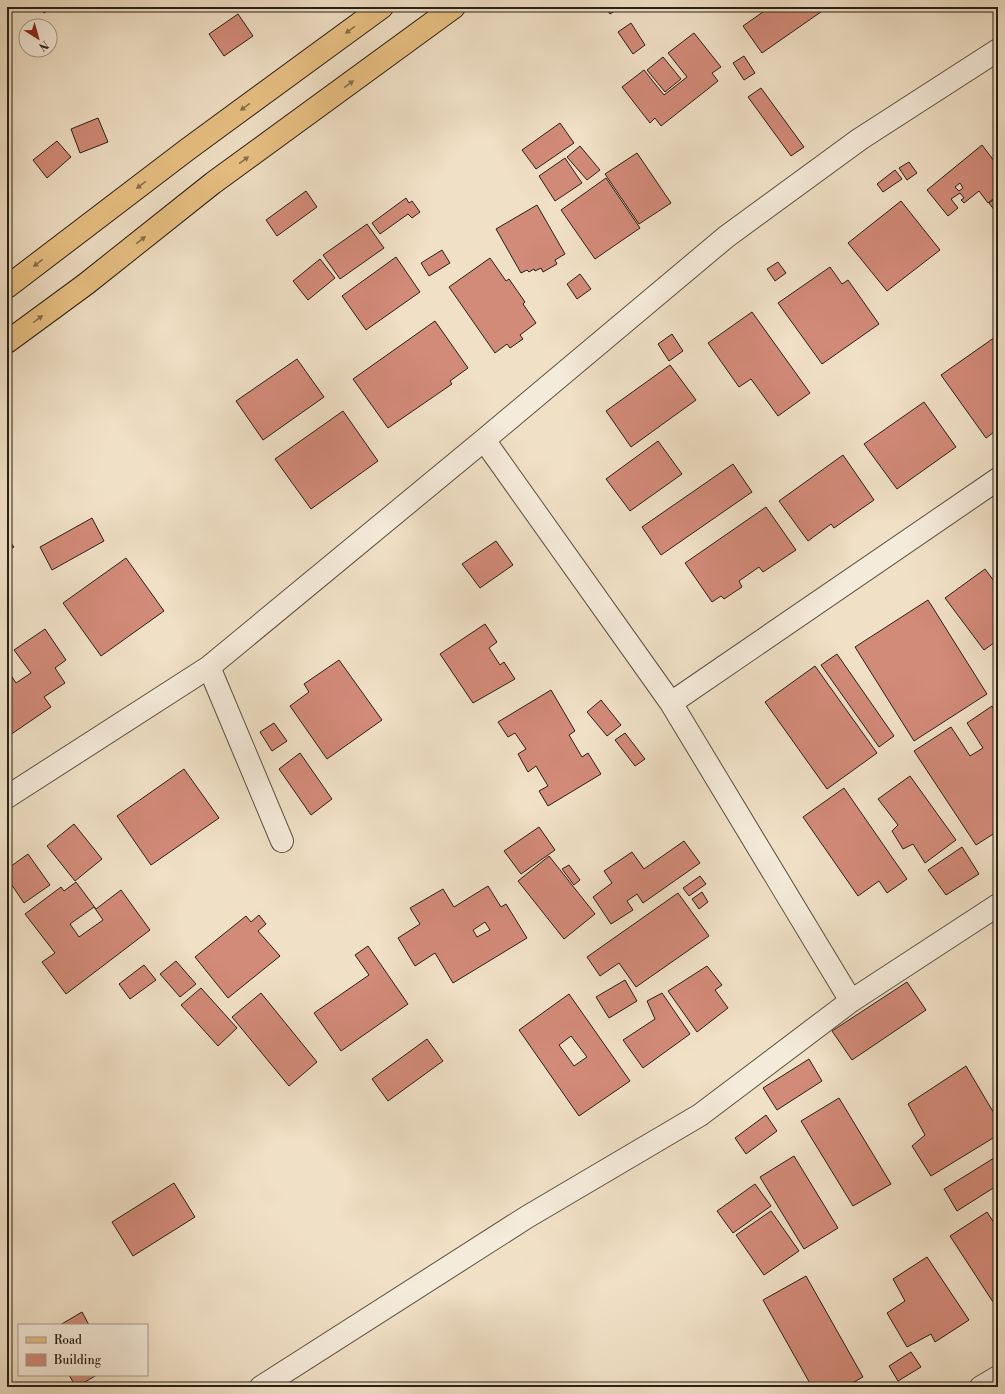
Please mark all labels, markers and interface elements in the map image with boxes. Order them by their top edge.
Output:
north arrow [18,18,58,58]
one-way arrow [345,26,355,34]
text: N [35,37,51,54]
one-way arrow [344,80,354,88]
one-way arrow [240,103,251,111]
one-way arrow [239,156,249,164]
one-way arrow [136,181,147,189]
one-way arrow [136,235,147,244]
one-way arrow [32,259,43,268]
one-way arrow [33,315,44,323]
legend [18,1324,148,1376]
text: Road [54,1333,82,1348]
text: Building [53,1353,102,1368]

